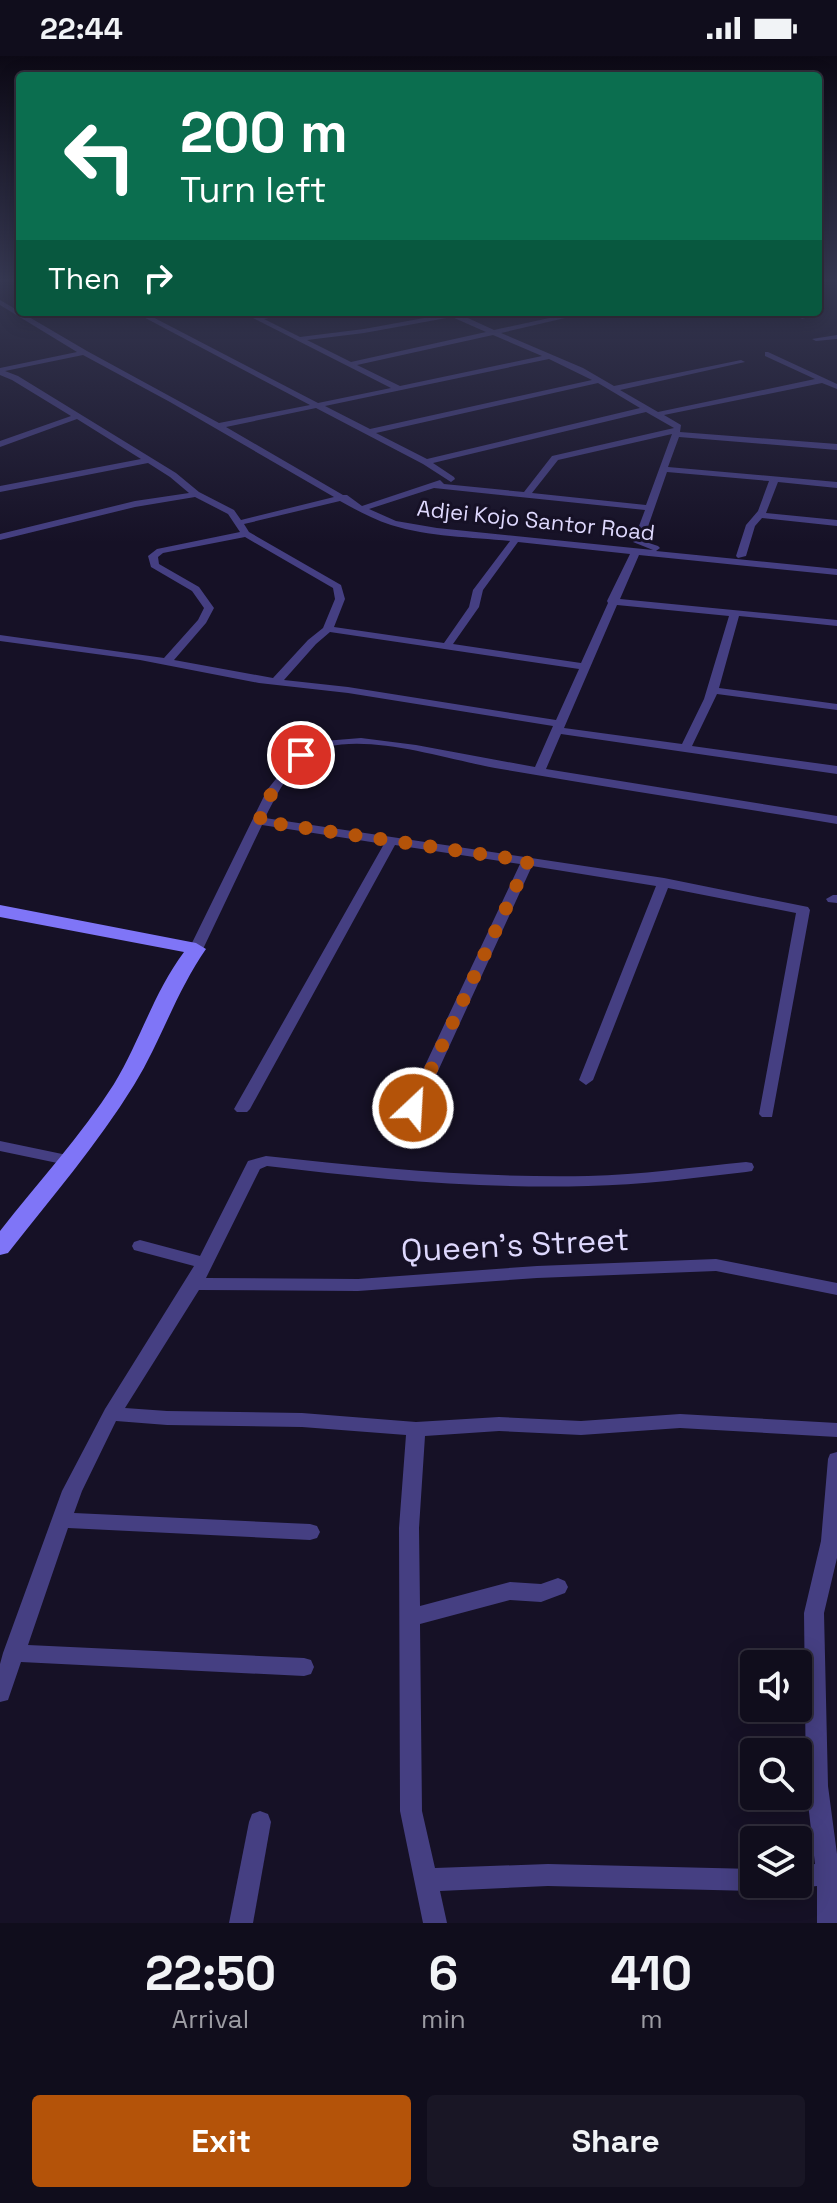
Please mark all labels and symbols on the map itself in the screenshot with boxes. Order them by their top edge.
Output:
street label: Adjei Kojo Santor Road [416,494,656,546]
pin [267,721,335,789]
position arrow [371,1066,455,1150]
street label: Queen’s Street [400,1219,630,1271]

